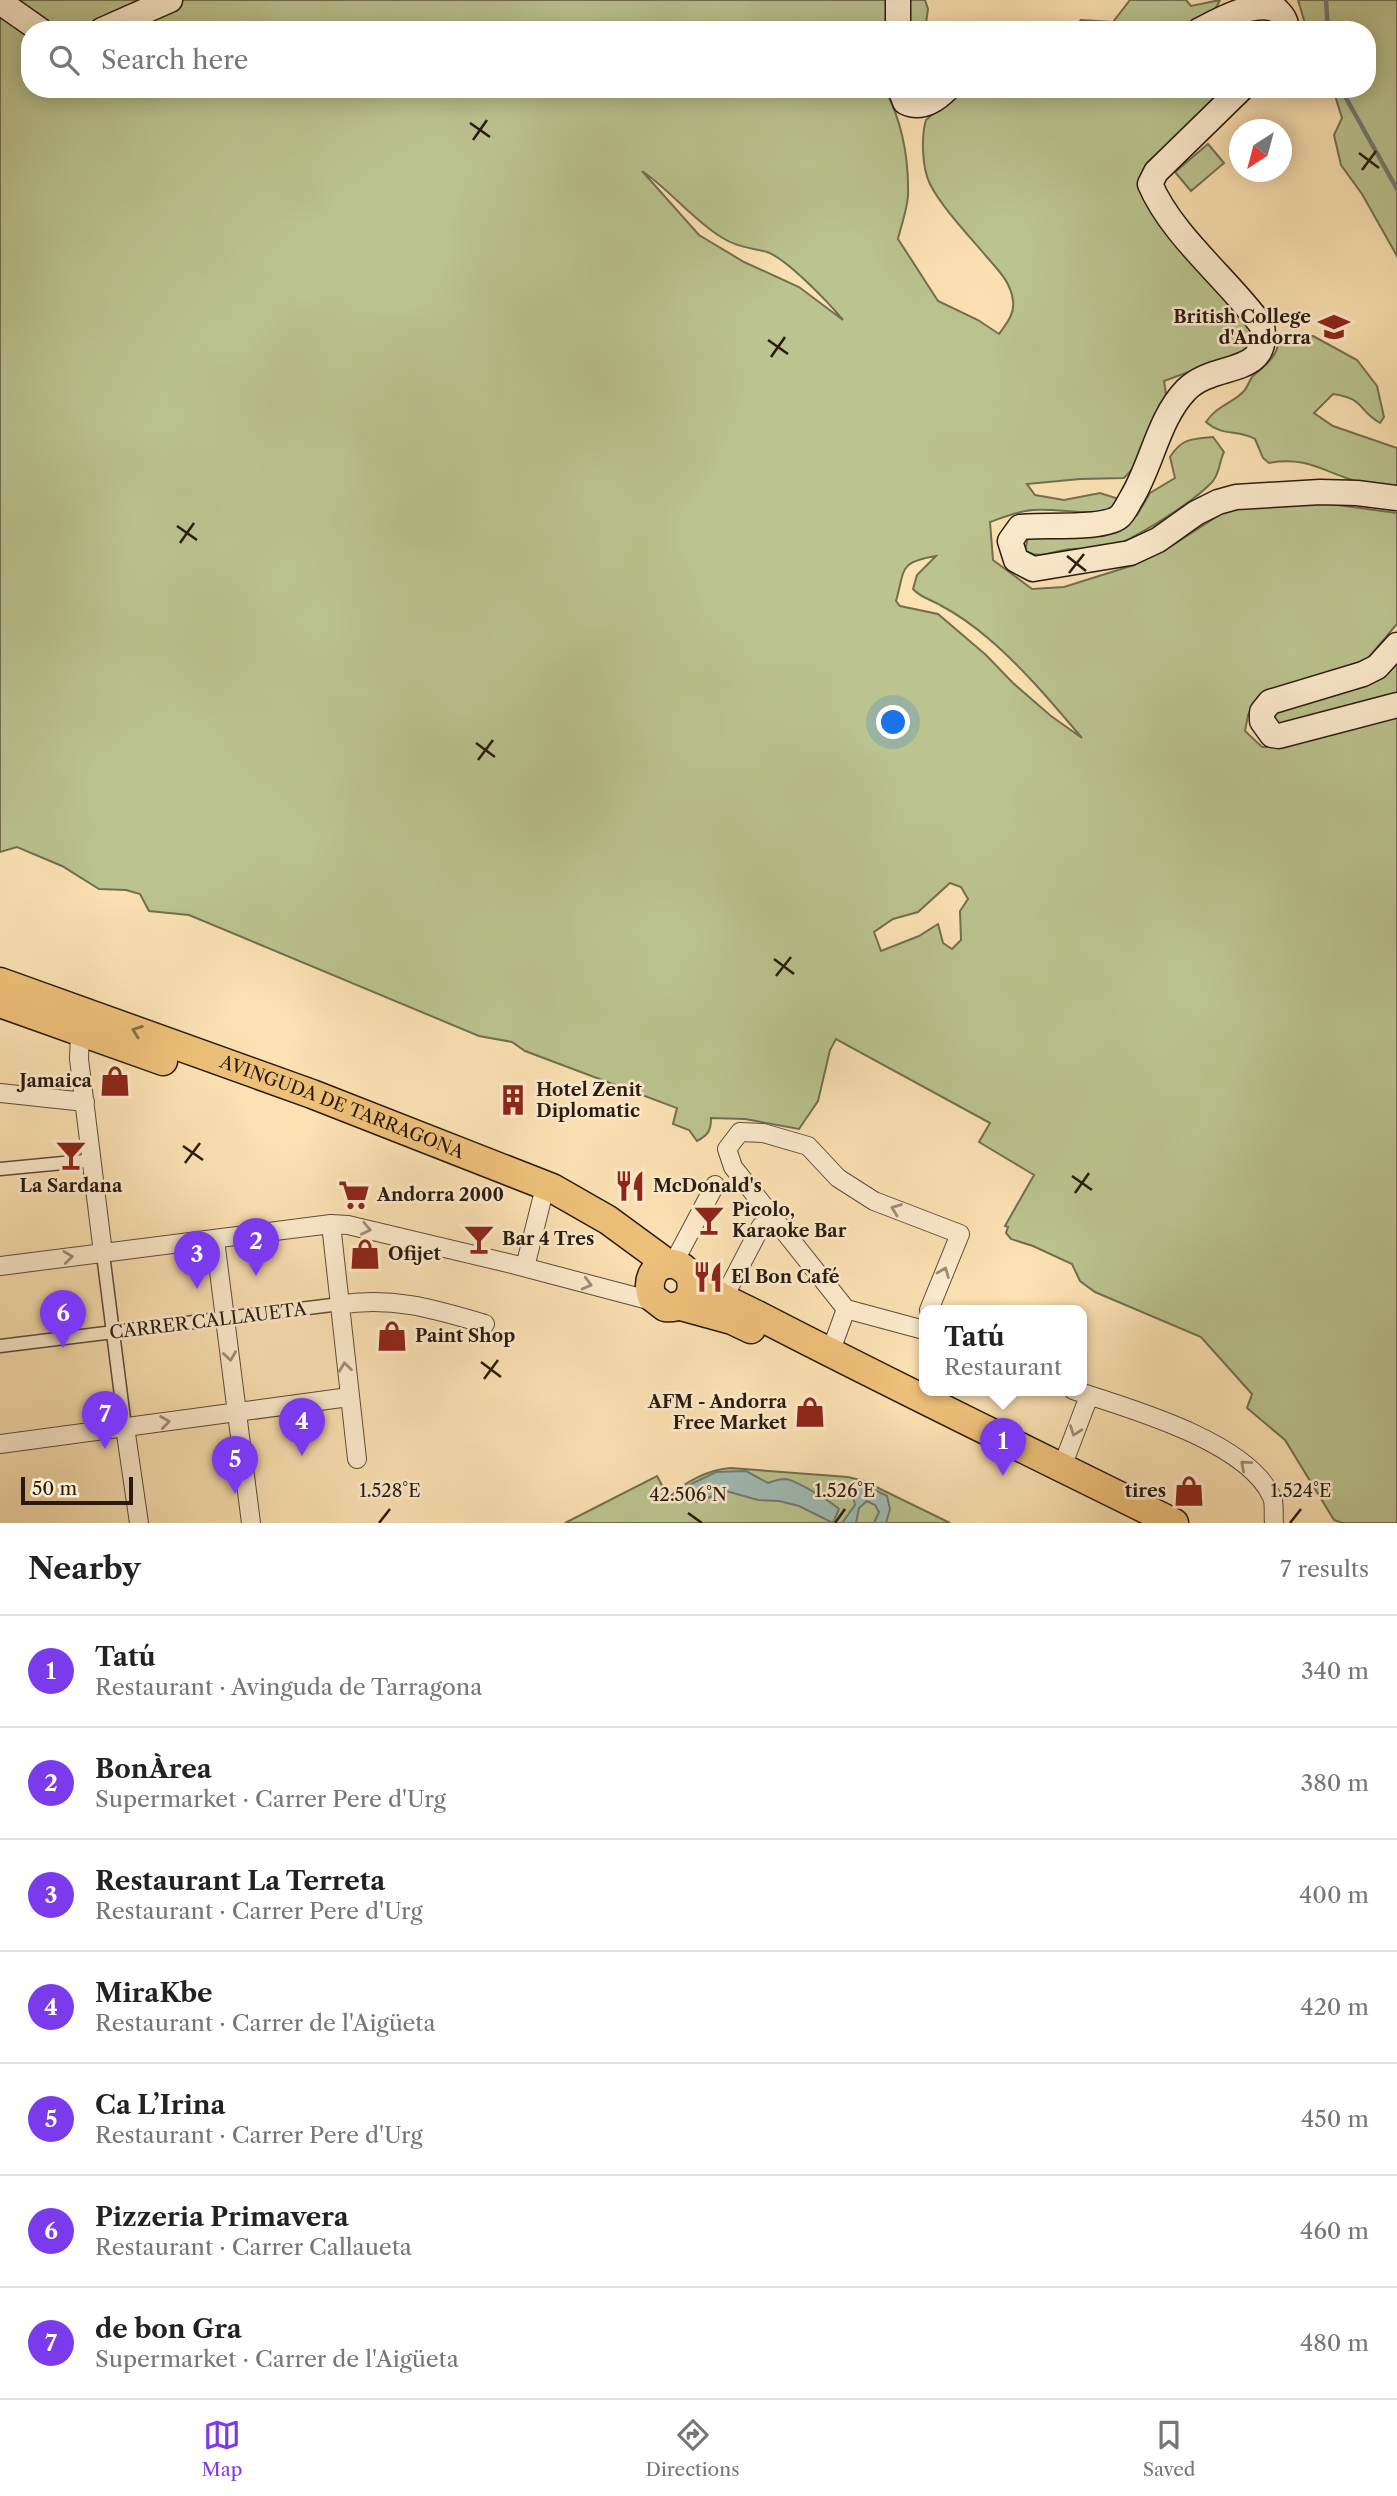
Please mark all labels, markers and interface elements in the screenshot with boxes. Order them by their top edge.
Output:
search box [21,21,1376,98]
icon: search [45,41,83,79]
text: Search here [101,44,248,76]
north arrow [1229,119,1292,182]
place label: British College d'Andorra [1173,306,1312,349]
school or university icon: British College d'Andorra [1317,310,1351,344]
your location [876,705,910,739]
one-way arrow [132,1025,144,1039]
street label: AVINGUDA DE TARRAGONA [216,1050,468,1164]
shop icon: Jamaica [98,1064,132,1098]
place label: Jamaica [17,1070,93,1092]
place label: Hotel Zenit Diplomatic [536,1079,643,1122]
building icon: Hotel Zenit Diplomatic [496,1083,530,1117]
bar icon: La Sardana [54,1138,88,1172]
restaurant icon: McDonald's [613,1169,647,1203]
place label: La Sardana [20,1175,123,1197]
place label: McDonald's [653,1175,762,1197]
supermarket icon: Andorra 2000 [337,1178,371,1212]
place label: Andorra 2000 [376,1184,504,1206]
place label: Picolo, Karaoke Bar [732,1199,847,1242]
bar icon: Picolo, Karaoke Bar [692,1203,726,1237]
one-way arrow [891,1204,903,1218]
pin: 2 [233,1218,279,1276]
one-way arrow [360,1220,372,1235]
bar icon: Bar 4 Tres [462,1222,496,1256]
place label: Bar 4 Tres [502,1228,594,1250]
pin: 3 [174,1231,220,1289]
shop icon: Ofijet [348,1237,382,1271]
place label: Ofijet [388,1243,441,1265]
one-way arrow [62,1250,74,1265]
restaurant icon: El Bon Café [691,1260,725,1294]
place label: El Bon Café [731,1266,840,1288]
one-way arrow [936,1266,950,1278]
one-way arrow [581,1275,593,1290]
pin: 6 [40,1290,86,1348]
street label: CARRER CALLAUETA [108,1298,308,1344]
popup [919,1305,1087,1396]
shop icon: Paint Shop [375,1319,409,1353]
text: Tatú [944,1321,1005,1353]
place label: Paint Shop [415,1325,515,1347]
one-way arrow [222,1350,237,1362]
text: Restaurant [944,1353,1062,1381]
one-way arrow [338,1361,353,1373]
pin: 7 [82,1391,128,1449]
place label: AFM - Andorra Free Market [647,1391,788,1434]
shop icon: AFM - Andorra Free Market [793,1395,827,1429]
pin: 4 [279,1398,325,1456]
one-way arrow [159,1414,171,1429]
pin: 1 [980,1418,1026,1476]
one-way arrow [1070,1425,1084,1437]
pin: 5 [212,1436,258,1494]
one-way arrow [1240,1461,1253,1473]
scale bar [21,1474,133,1506]
shop icon: tires [1172,1474,1206,1508]
text: 50 m [32,1477,77,1500]
text: 1.528°E [359,1480,421,1502]
text: 1.526°E [814,1480,876,1502]
place label: tires [1125,1480,1166,1502]
text: 1.524°E [1270,1480,1332,1502]
text: 42.506°N [649,1484,727,1506]
text: Nearby [28,1550,141,1587]
text: 7 results [1280,1555,1369,1583]
text: Tatú [95,1641,156,1673]
text: 1 [46,1657,56,1685]
text: 340 m [1301,1657,1369,1685]
text: Restaurant · Avinguda de Tarragona [95,1673,482,1701]
text: BonÀrea [95,1753,212,1785]
text: 2 [44,1769,58,1797]
text: 380 m [1301,1769,1369,1797]
text: Supermarket · Carrer Pere d'Urg [95,1785,446,1813]
text: Restaurant La Terreta [95,1865,385,1897]
text: 3 [45,1881,58,1909]
text: 400 m [1299,1881,1369,1909]
text: Restaurant · Carrer Pere d'Urg [95,1897,423,1925]
text: MiraKbe [95,1977,213,2009]
text: 4 [44,1993,58,2021]
text: 420 m [1300,1993,1369,2021]
text: Restaurant · Carrer de l'Aigüeta [95,2009,436,2037]
text: Ca L’Irina [95,2089,226,2121]
text: 5 [45,2105,57,2133]
text: 450 m [1301,2105,1369,2133]
text: Restaurant · Carrer Pere d'Urg [95,2121,423,2149]
text: Pizzeria Primavera [95,2201,349,2233]
text: 6 [44,2217,58,2245]
text: 460 m [1300,2217,1369,2245]
text: Restaurant · Carrer Callaueta [95,2233,412,2261]
text: de bon Gra [95,2313,242,2345]
text: 7 [45,2329,57,2357]
text: 480 m [1300,2329,1369,2357]
text: Supermarket · Carrer de l'Aigüeta [95,2345,459,2373]
tab: Map [202,2416,242,2481]
tab: Directions [646,2416,739,2481]
tab: Saved [1143,2416,1195,2481]

